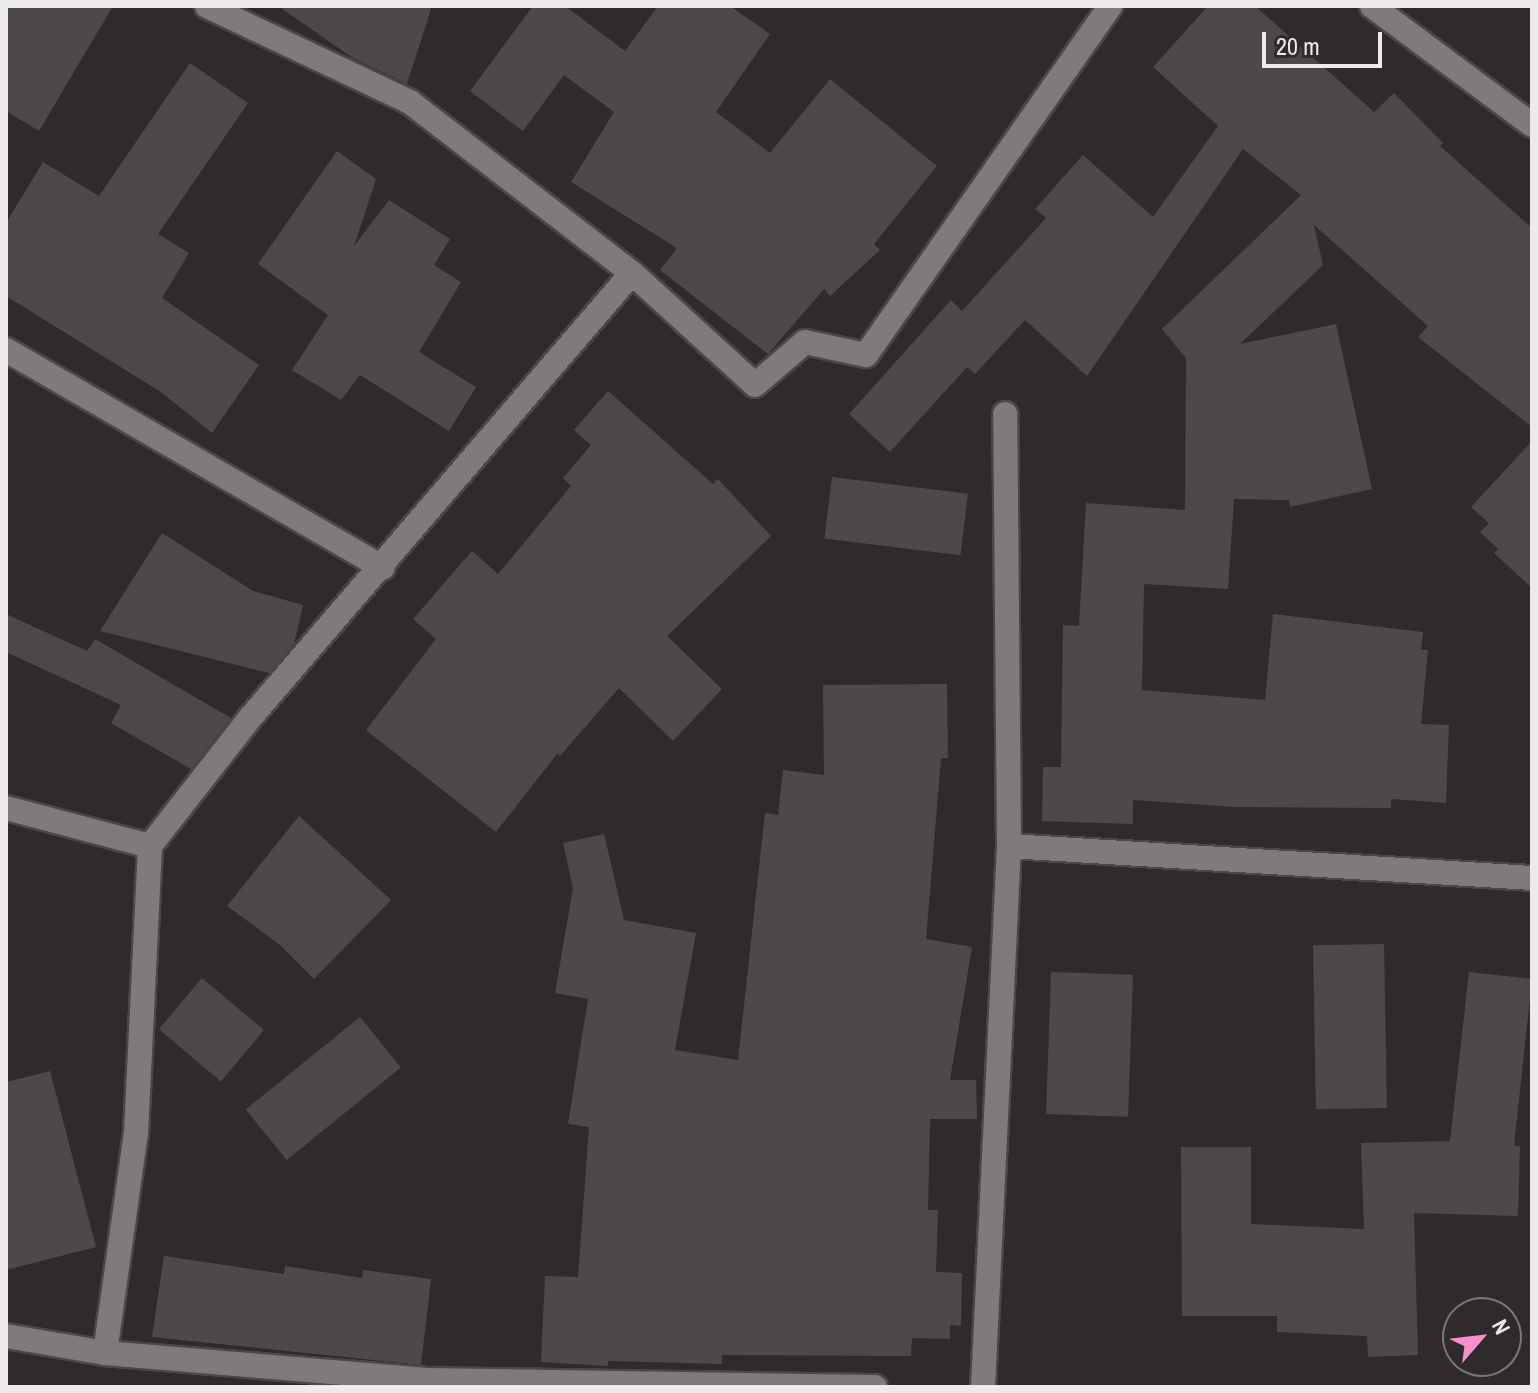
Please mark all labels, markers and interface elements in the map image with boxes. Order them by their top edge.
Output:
scale bar [1266,16,1386,66]
text: 20 m [1276,30,1320,62]
north arrow [1442,1297,1522,1377]
text: N [1485,1314,1518,1339]

